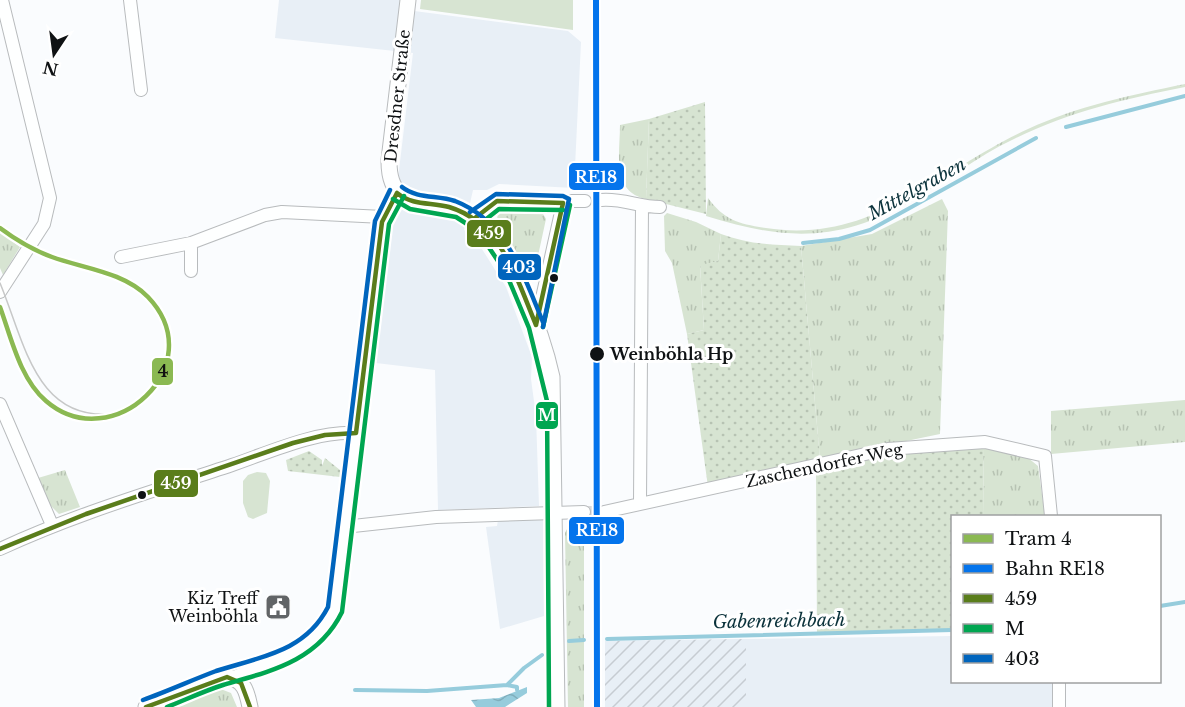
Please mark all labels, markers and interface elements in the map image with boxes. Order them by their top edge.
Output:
north arrow [24,24,84,84]
street label: Dresdner Straße [380,28,414,164]
text: N [41,57,60,80]
water label: Mittelgraben [863,153,970,225]
line badge: RE18 [568,162,625,191]
text: RE18 [575,167,617,187]
line badge: 459 [466,219,512,248]
text: 459 [474,223,505,243]
line badge: 403 [497,253,542,281]
text: 403 [503,257,535,277]
unlabelled marker [548,272,560,284]
place label: Weinböhla Hp [609,344,733,364]
marker: Weinböhla Hp [588,345,606,363]
line badge: 4 [151,357,174,386]
text: 4 [158,361,168,381]
line badge: M [535,401,559,430]
text: M [538,405,556,425]
street label: Zaschendorfer Weg [744,438,905,491]
line badge: 459 [153,469,199,498]
text: 459 [161,473,192,493]
unlabelled marker [136,489,148,501]
legend [951,515,1161,683]
line badge: RE18 [568,516,625,545]
text: RE18 [576,520,618,540]
text: Tram 4 [1005,528,1072,550]
text: Bahn RE18 [1005,558,1105,580]
place label: Kiz Treff Weinböhla [168,588,260,626]
text: 459 [1005,588,1037,610]
public building icon: Kiz Treff Weinböhla [263,592,293,622]
water label: Gabenreichbach [712,609,846,633]
text: M [1005,618,1025,640]
text: 403 [1005,648,1039,670]

